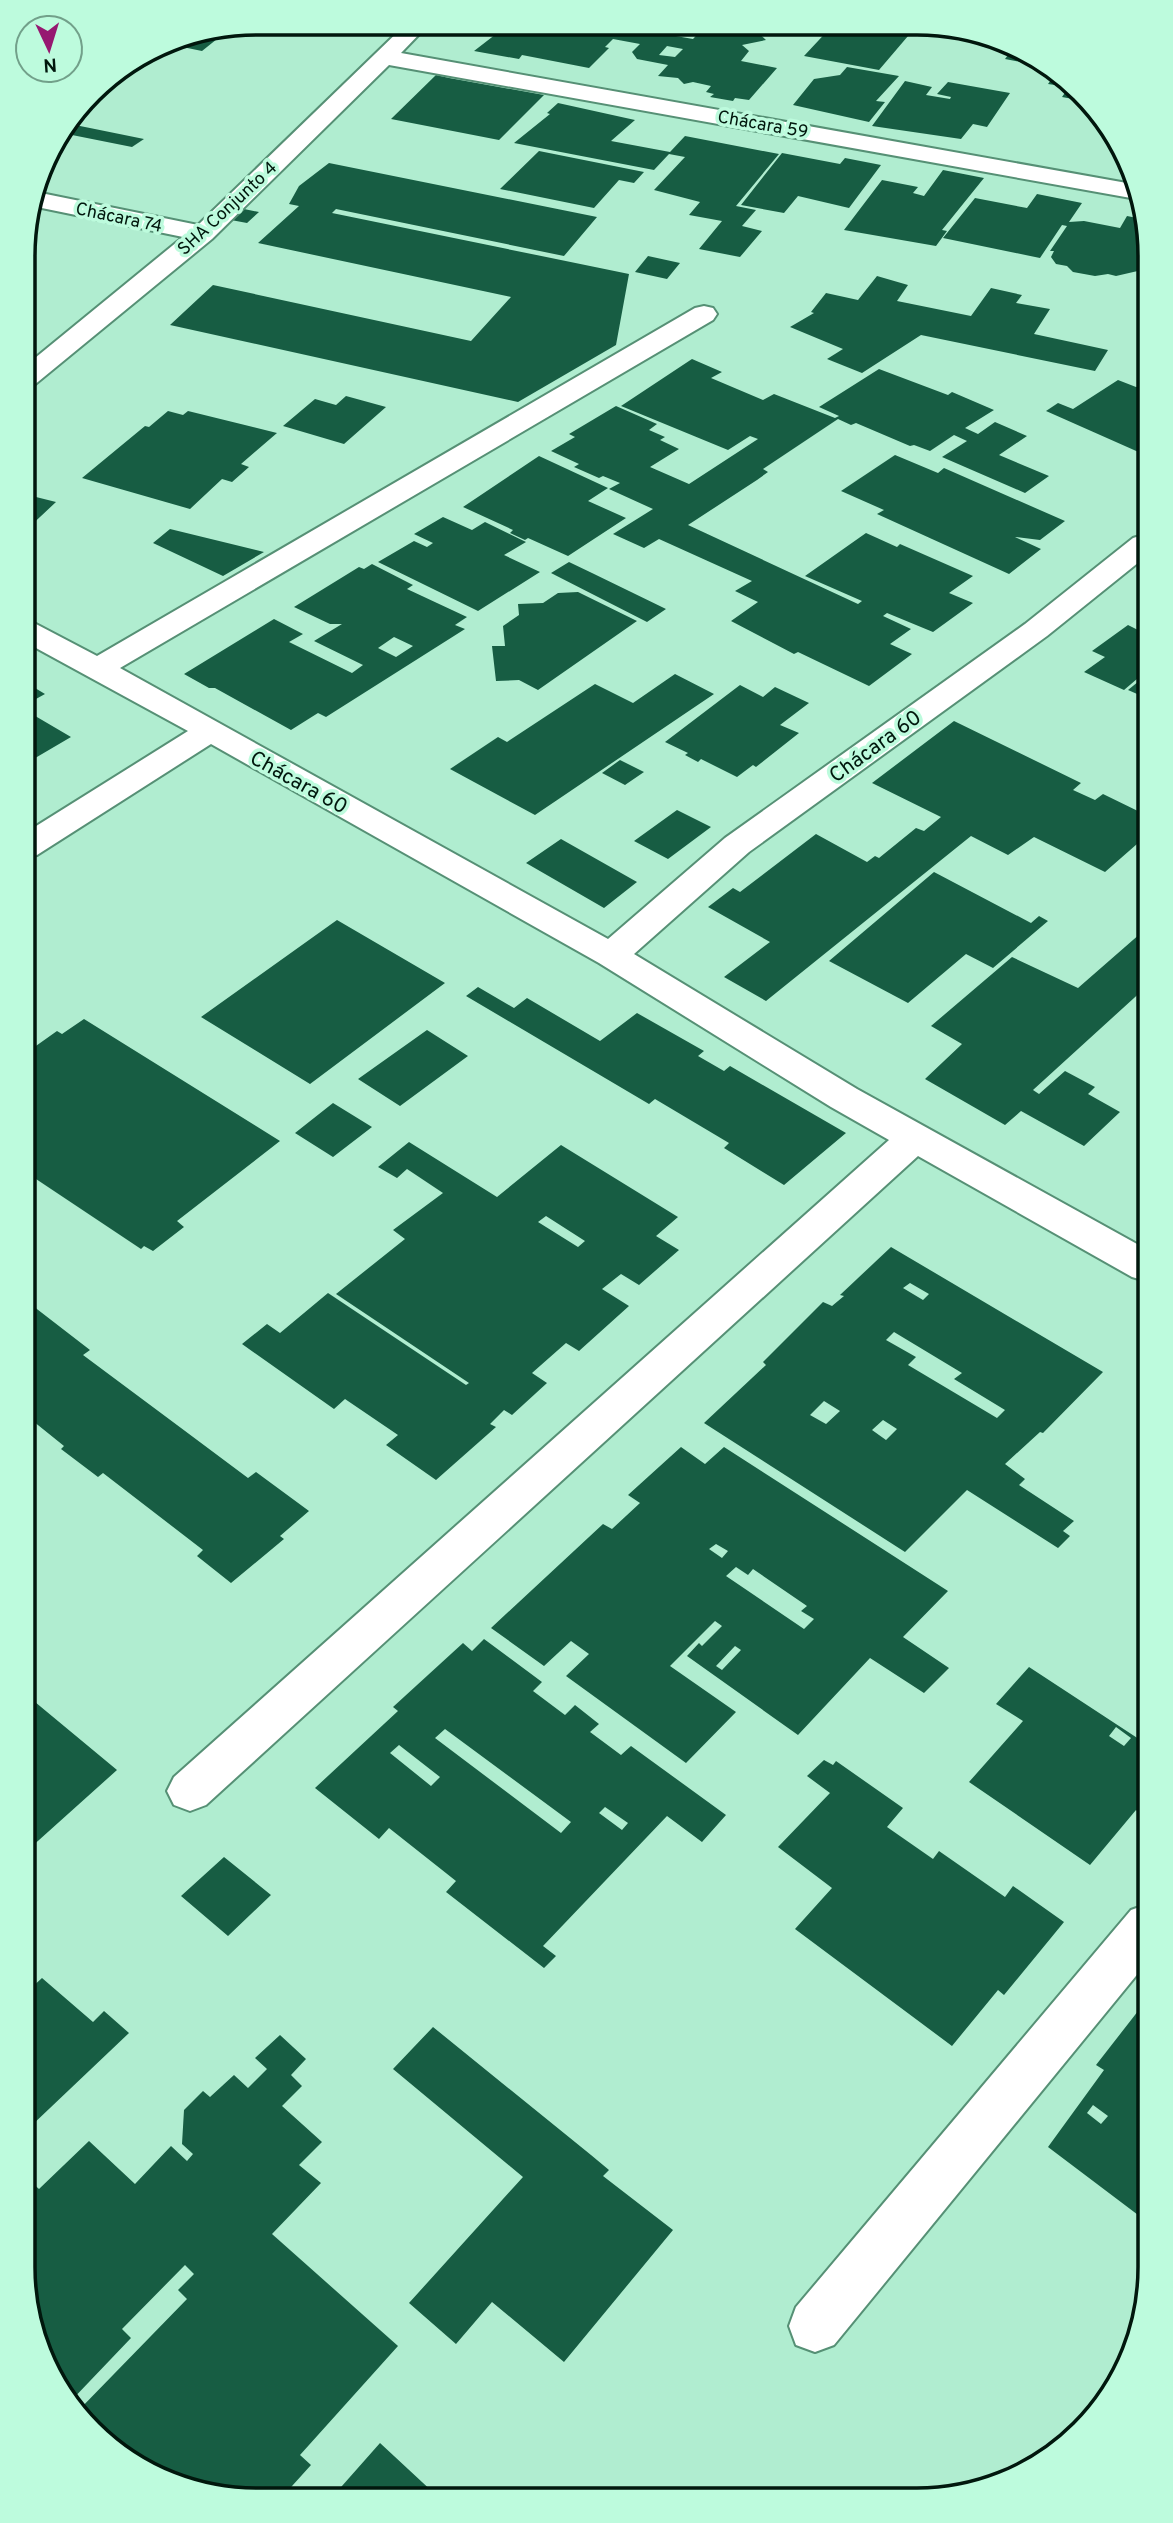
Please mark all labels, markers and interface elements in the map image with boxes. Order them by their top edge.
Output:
north arrow [14,14,84,84]
text: N [42,52,58,76]
street label: Chácara 59 [716,106,810,145]
street label: SHA Conjunto 4 [173,157,283,261]
street label: Chácara 74 [73,198,164,239]
street label: Chácara 60 [824,705,927,790]
street label: Chácara 60 [245,745,352,821]

